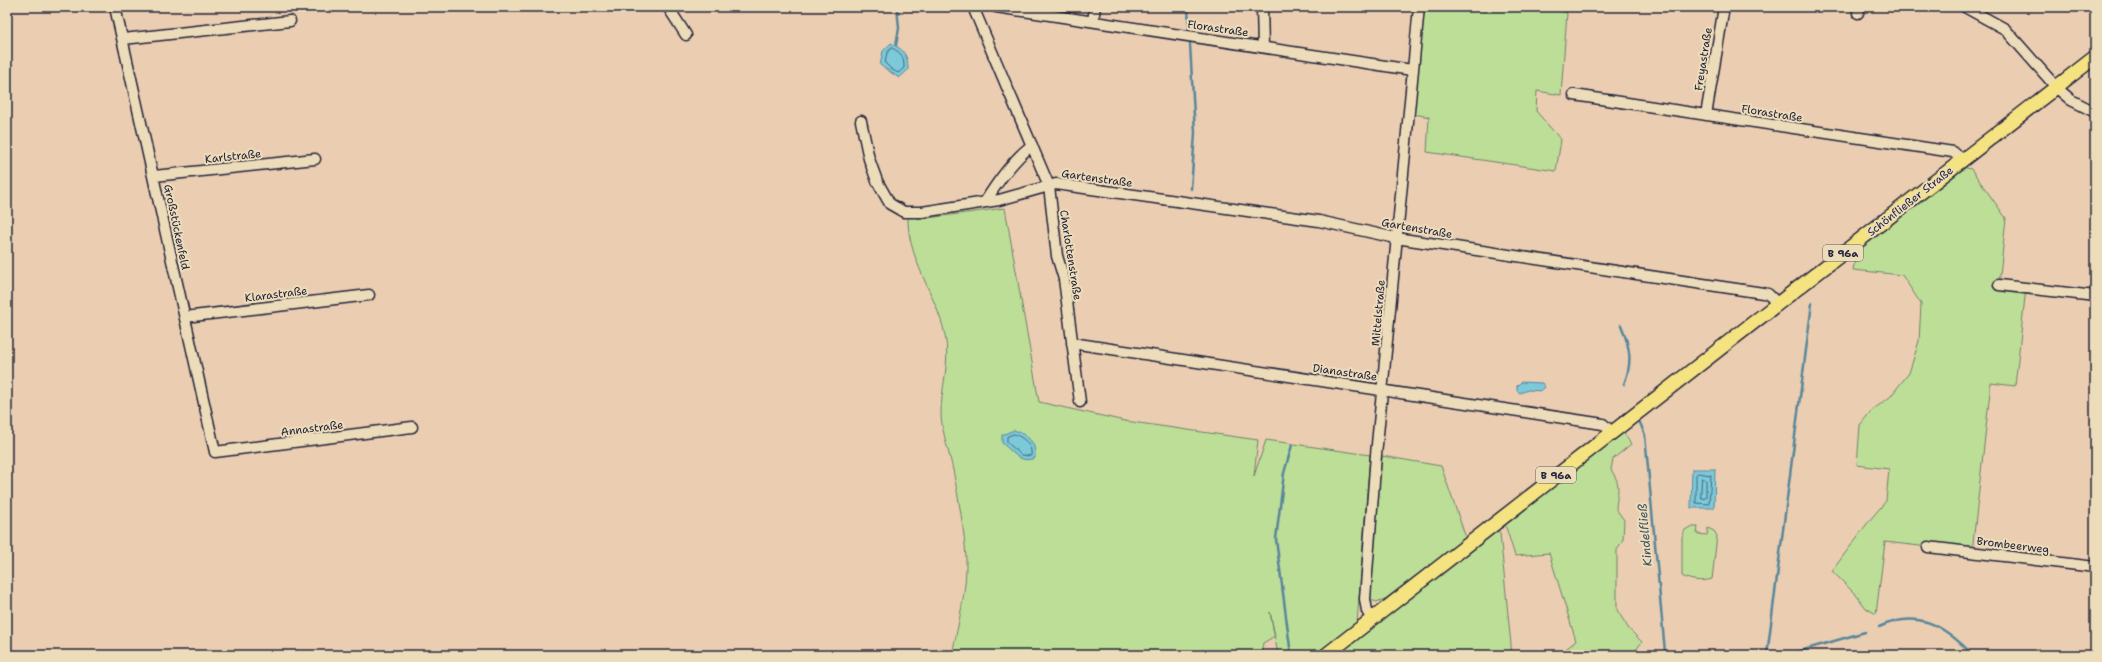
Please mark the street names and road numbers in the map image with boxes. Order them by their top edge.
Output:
street label: Florastraße [1186,17,1249,40]
street label: Freyastraße [1691,26,1716,92]
street label: Florastraße [1740,101,1804,126]
street label: Karlstraße [204,146,262,167]
street label: Schönfließer Straße [1864,163,1956,240]
street label: Gartenstraße [1060,166,1134,191]
street label: Großstückenfeld [160,183,193,271]
street label: Charlottenstraße [1056,209,1085,301]
street label: Gartenstraße [1380,215,1454,242]
road number: B 96a [1823,245,1863,261]
street label: Mittelstraße [1368,279,1389,347]
street label: Klarastraße [244,283,308,306]
street label: Dianastraße [1312,361,1378,384]
street label: Annastraße [280,417,344,440]
road number: B 96a [1536,467,1576,483]
street label: Brombeerweg [1976,534,2050,557]

